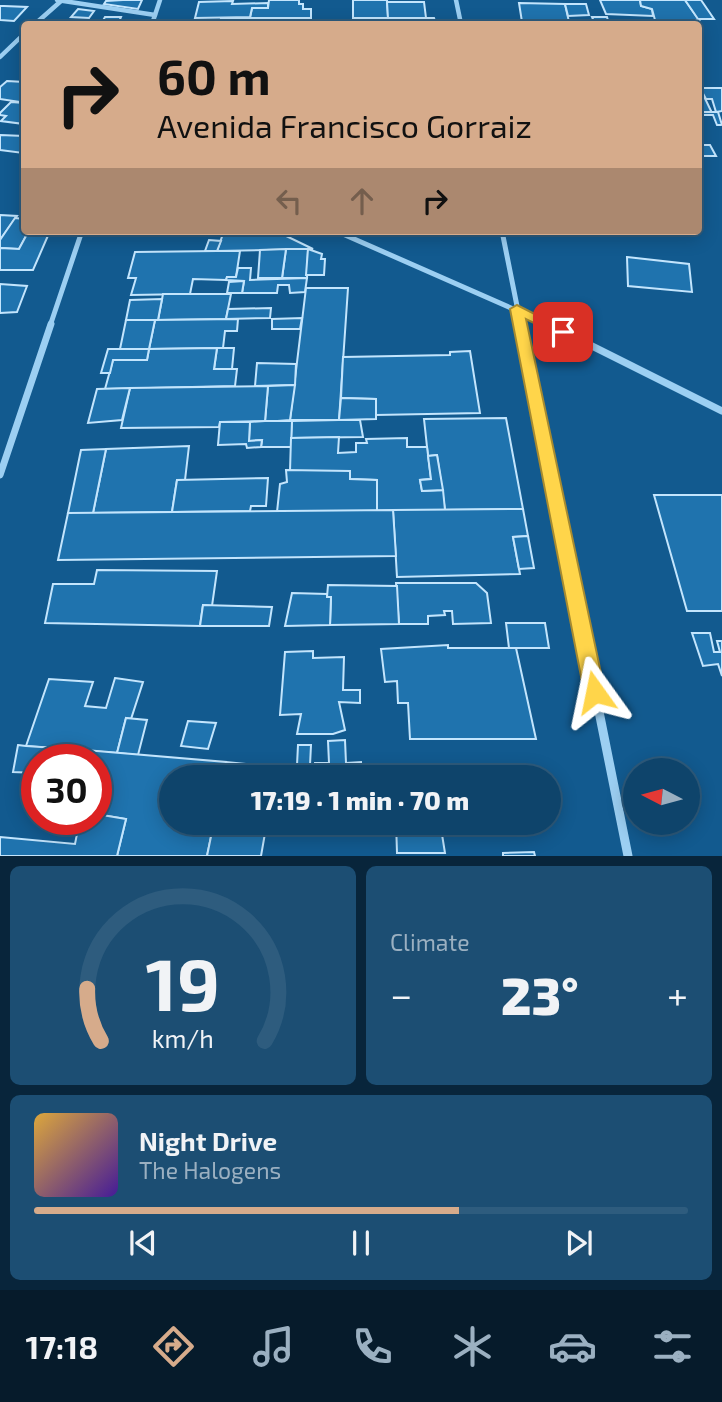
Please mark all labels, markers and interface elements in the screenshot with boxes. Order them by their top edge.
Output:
text: 60 m [157,46,271,105]
icon: right [42,49,133,140]
text: Avenida Francisco Gorraiz [157,106,532,144]
icon: left [270,182,308,220]
icon: ahead [343,182,381,220]
icon: right [416,182,454,220]
pin [533,302,593,362]
icon: arrive [544,313,582,351]
position arrow [558,655,632,729]
speed limit sign: 30 [21,744,112,835]
north arrow [623,758,700,835]
map controls [623,758,700,835]
text: 17:19 · 1 min · 70 m [251,784,469,815]
text: Climate [390,928,470,956]
text: 19 [146,939,220,1027]
text: 23° [501,963,579,1025]
text: − [390,971,412,1017]
text: + [667,971,688,1017]
text: km/h [152,1023,214,1053]
text: Night Drive [139,1125,277,1156]
text: The Halogens [139,1156,281,1184]
icon: previous [124,1224,162,1262]
icon: pause [342,1224,380,1262]
icon: next [560,1224,598,1262]
icon: directions [149,1322,198,1371]
icon: music [249,1322,298,1371]
icon: phone [348,1322,397,1371]
icon: climate [448,1322,497,1371]
icon: car [548,1322,597,1371]
icon: filters [648,1322,697,1371]
text: 17:18 [25,1327,98,1365]

